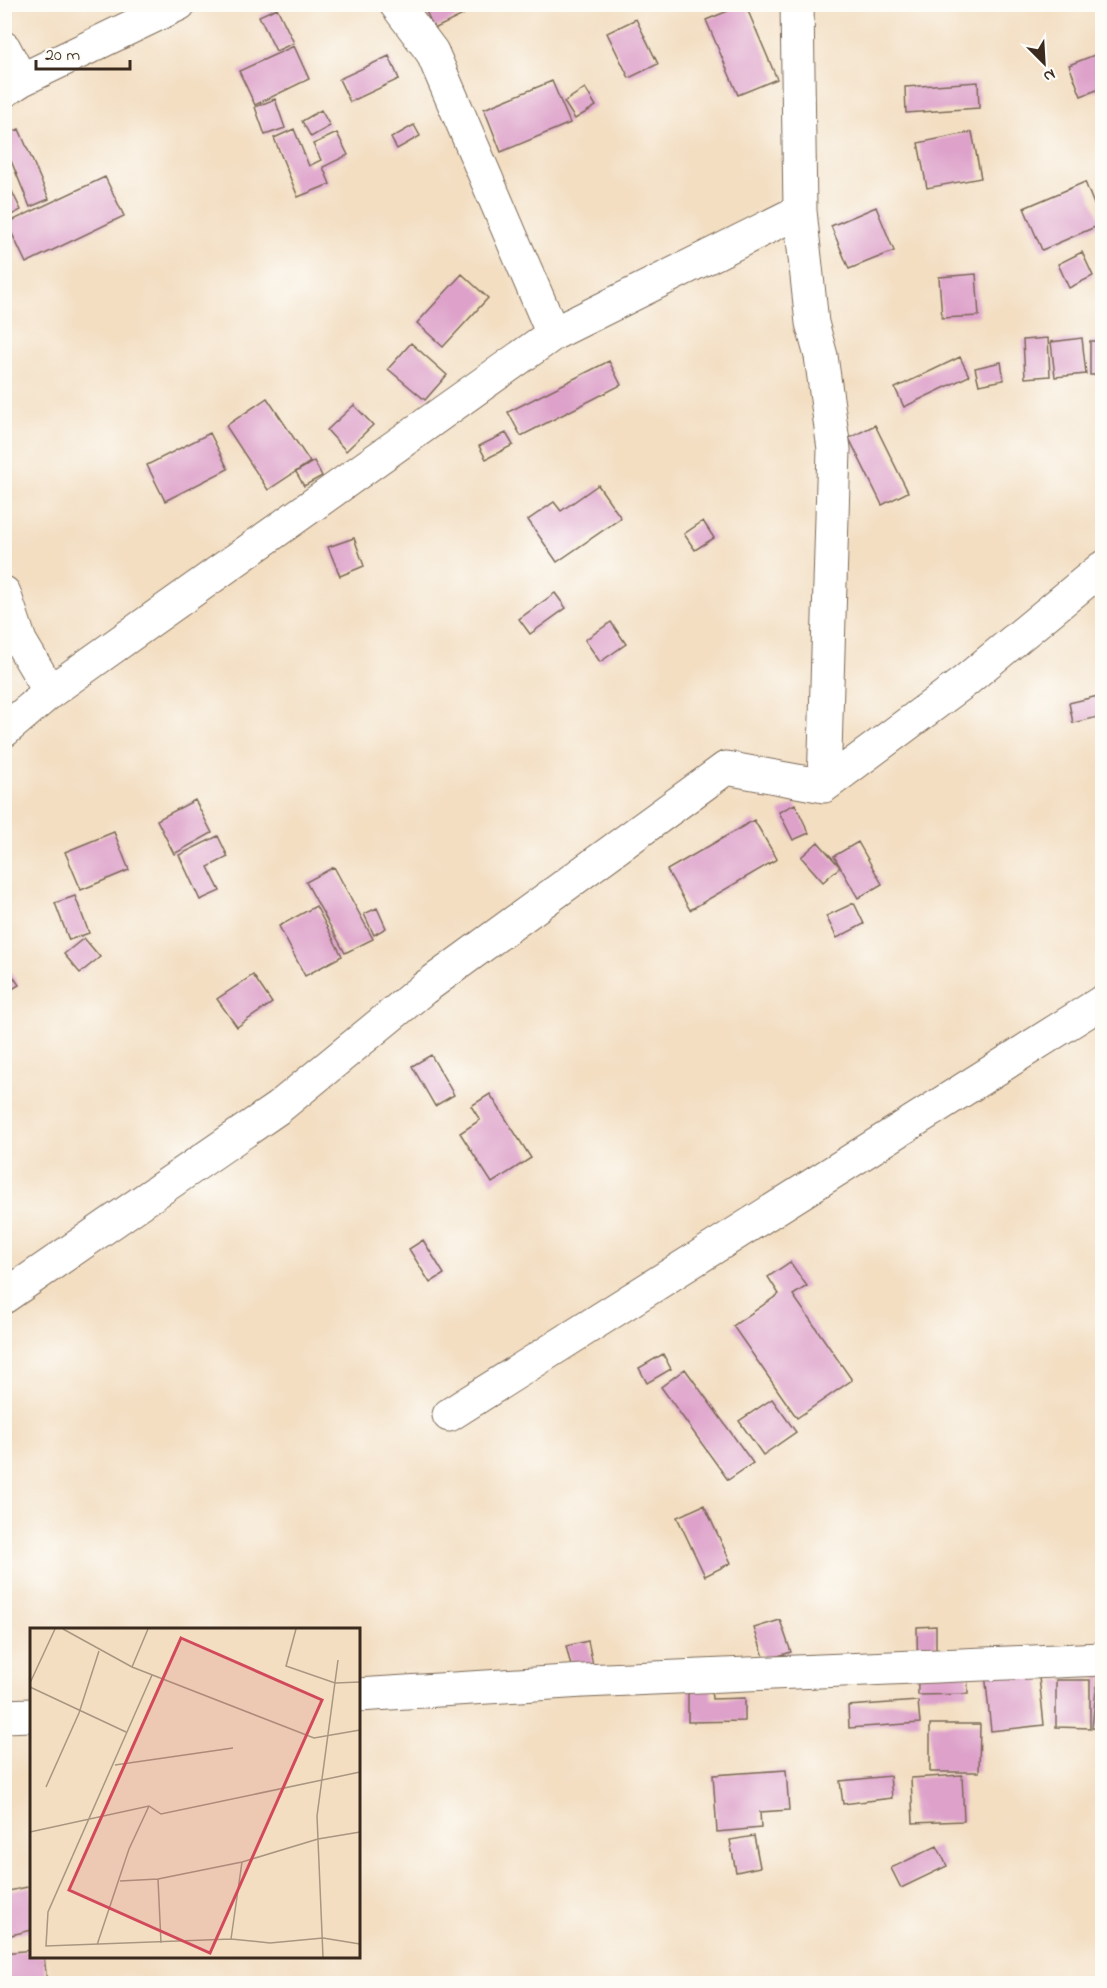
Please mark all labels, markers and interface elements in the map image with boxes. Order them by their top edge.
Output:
scale bar [36,33,130,71]
north arrow [1014,33,1074,93]
text: 20 m [45,43,80,69]
text: N [1039,62,1059,88]
inset map [30,1628,360,1958]

